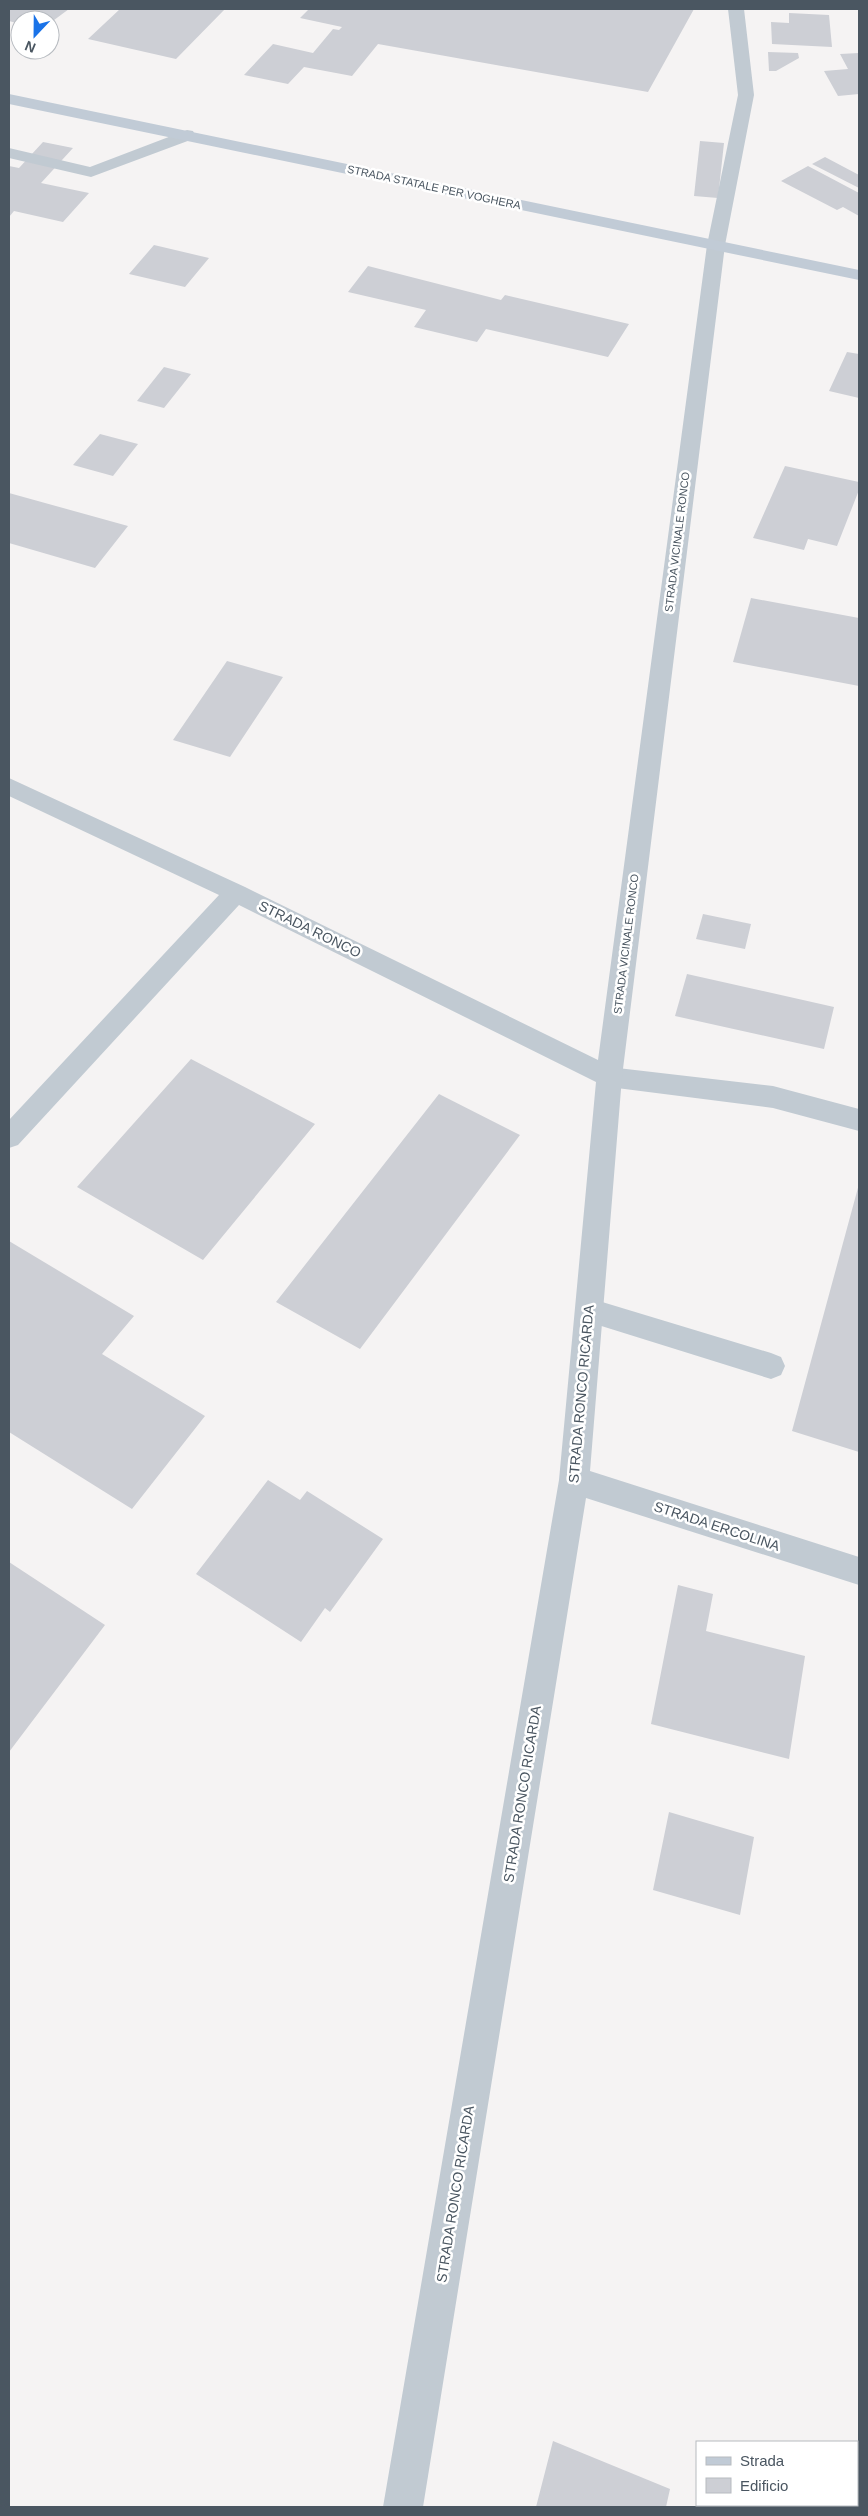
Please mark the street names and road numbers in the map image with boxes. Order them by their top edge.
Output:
street label: STRADA STATALE PER VOGHERA [346,163,523,211]
street label: STRADA VICINALE RONCO [662,471,692,613]
street label: STRADA VICINALE RONCO [611,873,641,1015]
street label: STRADA RONCO [256,897,364,961]
street label: STRADA RONCO RICARDA [565,1304,597,1484]
street label: STRADA ERCOLINA [652,1498,783,1554]
street label: STRADA RONCO RICARDA [500,1704,544,1884]
street label: STRADA RONCO RICARDA [433,2104,477,2284]

